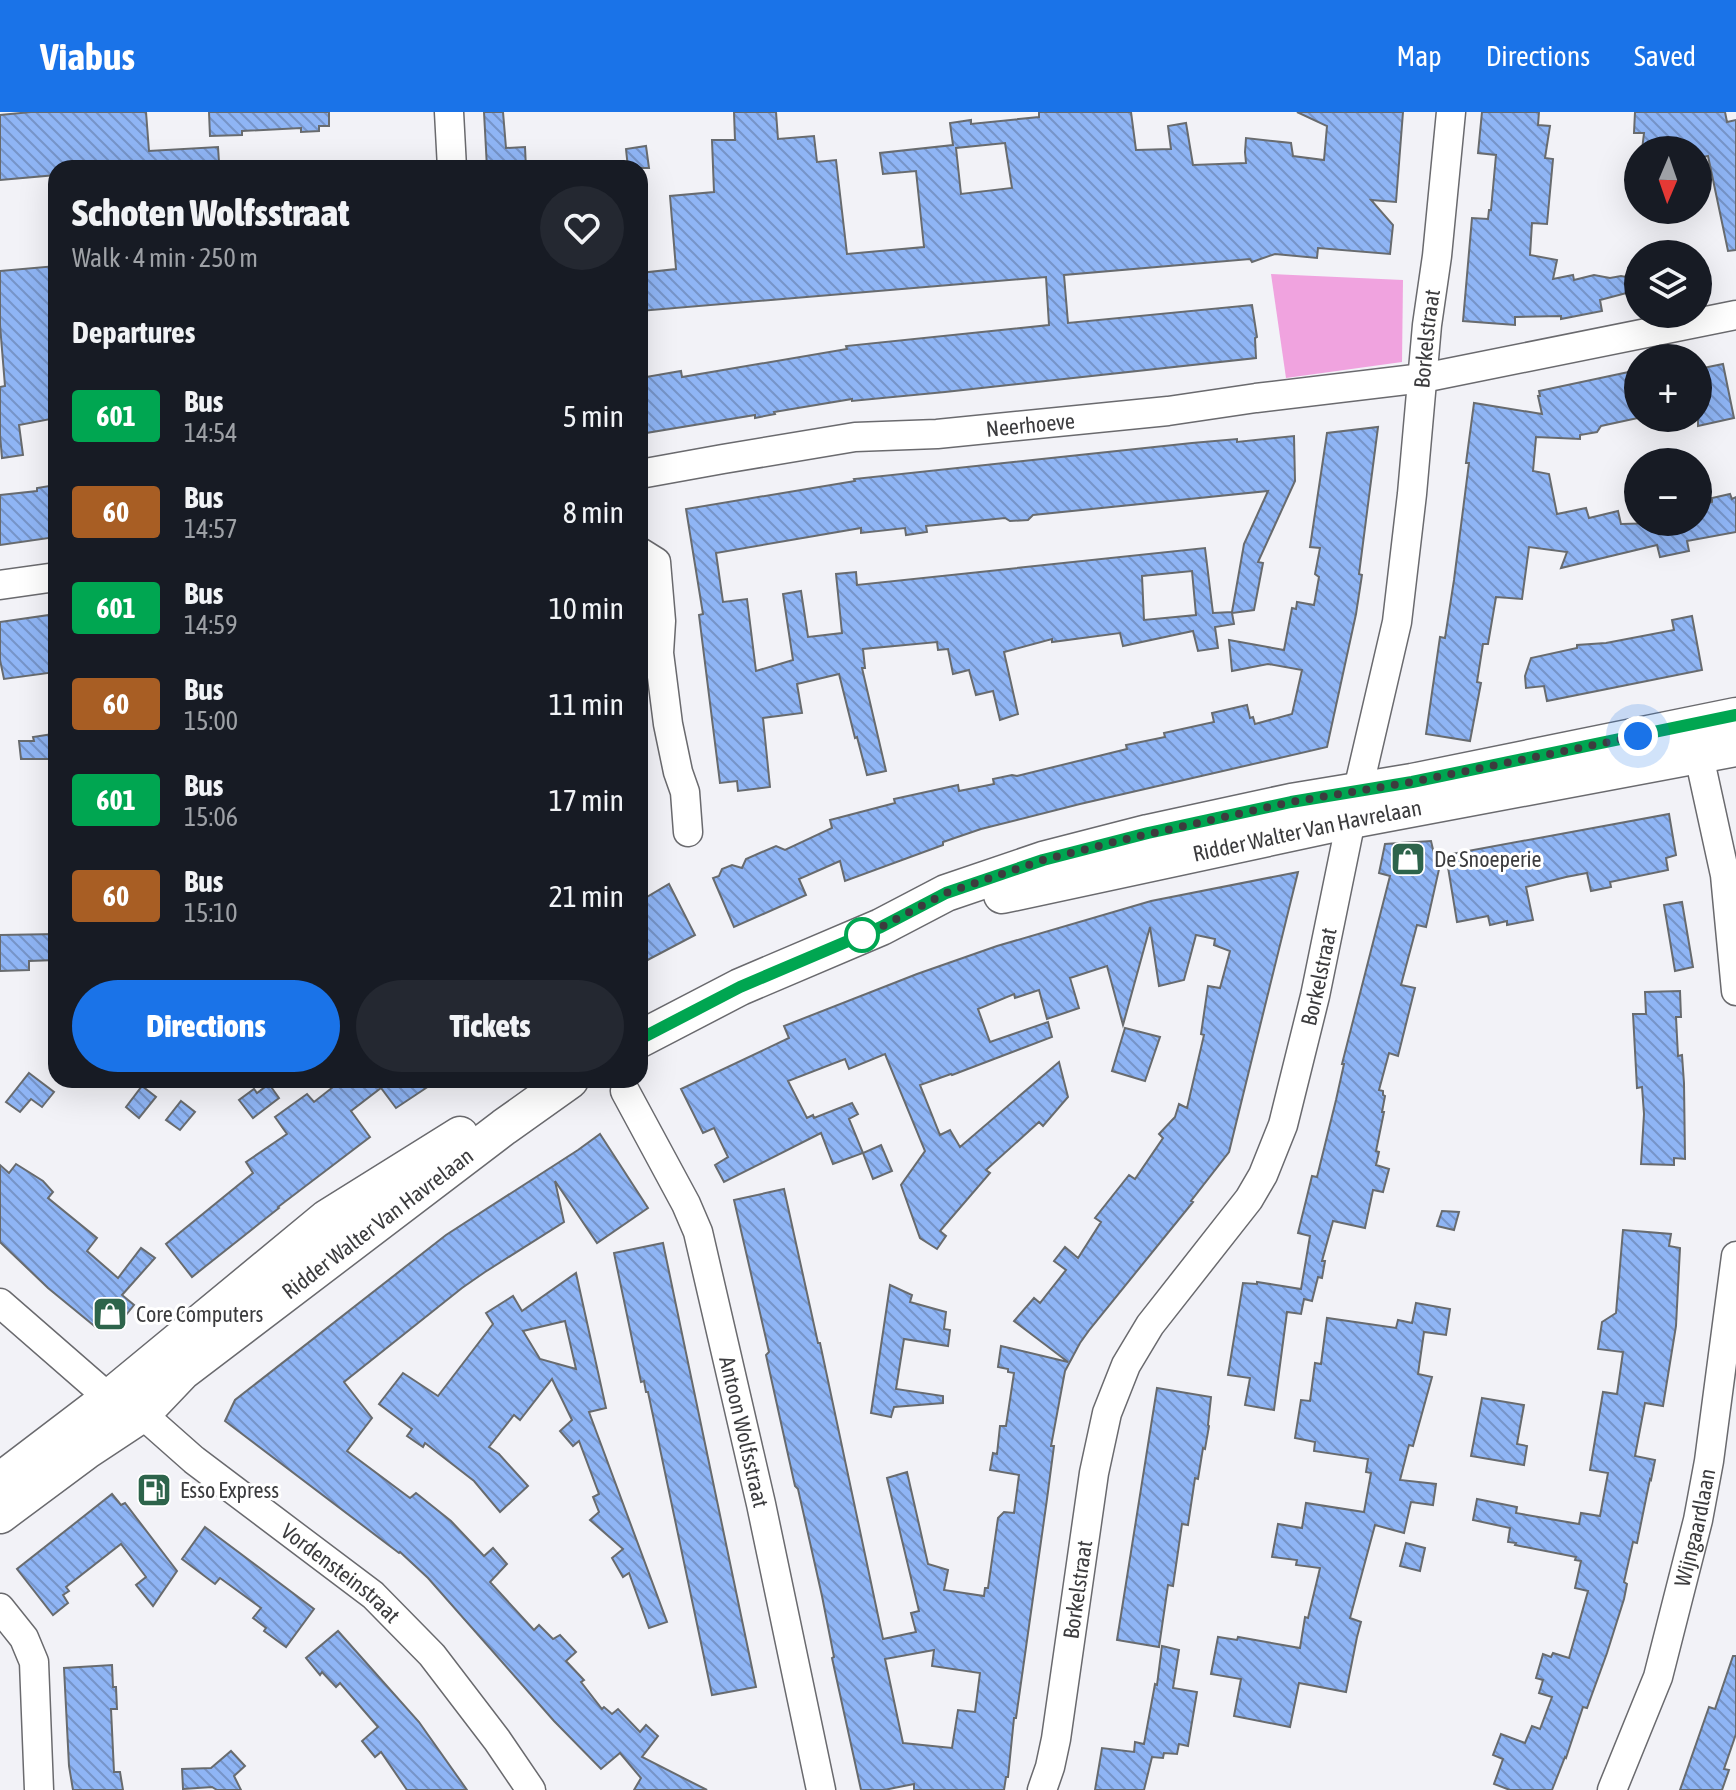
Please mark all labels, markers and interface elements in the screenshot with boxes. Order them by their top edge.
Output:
text: Viabus [40,35,135,78]
text: Map [1397,40,1442,72]
text: Directions [1486,40,1590,72]
text: Saved [1634,40,1696,72]
north arrow [1624,136,1712,224]
map controls [1624,136,1712,536]
button: heart [540,186,624,270]
text: Schoten Wolfsstraat [72,191,349,234]
button: layers [1624,240,1712,328]
text: Walk · 4 min · 250 m [72,243,258,273]
street label: Borkelstraat [1408,287,1445,389]
text: Departures [72,315,195,349]
button: + [1624,344,1712,432]
text: Bus [184,384,223,418]
text: 5 min [563,399,624,433]
text: 601 [96,400,136,432]
street label: Neerhoeve [985,407,1076,442]
text: 14:54 [184,418,238,448]
button: − [1624,448,1712,536]
text: Bus [184,480,223,514]
text: 8 min [563,495,624,529]
text: 60 [103,496,129,528]
text: 14:57 [184,514,238,544]
text: Bus [184,576,223,610]
text: 10 min [549,591,624,625]
text: 601 [96,592,136,624]
text: 14:59 [184,610,238,640]
text: Bus [184,672,223,706]
text: 11 min [549,687,624,721]
text: 60 [103,688,129,720]
text: 15:00 [184,706,238,736]
your location [1618,716,1658,756]
text: Bus [184,768,223,802]
text: 17 min [549,783,624,817]
text: 601 [96,784,136,816]
street label: Ridder Walter Van Havrelaan [1190,794,1424,867]
text: 15:06 [184,802,238,832]
shop icon: De Snoeperie [1389,840,1427,878]
place label: De Snoeperie [1434,846,1542,872]
text: Bus [184,864,223,898]
text: 21 min [549,879,624,913]
text: 60 [103,880,129,912]
text: 15:10 [184,898,238,928]
unlabelled marker [845,918,879,952]
street label: Borkelstraat [1295,925,1342,1028]
button: Directions [72,980,340,1072]
button: Tickets [356,980,624,1072]
street label: Ridder Walter Van Havrelaan [277,1142,478,1304]
shop icon: Core Computers [91,1295,129,1333]
place label: Core Computers [136,1301,263,1327]
street label: Antoon Wolfsstraat [714,1354,774,1510]
street label: Wijngaardlaan [1669,1466,1720,1589]
fuel station icon: Esso Express [135,1471,173,1509]
place label: Esso Express [180,1477,279,1503]
street label: Vordensteinstraat [276,1518,406,1628]
street label: Borkelstraat [1057,1538,1097,1641]

